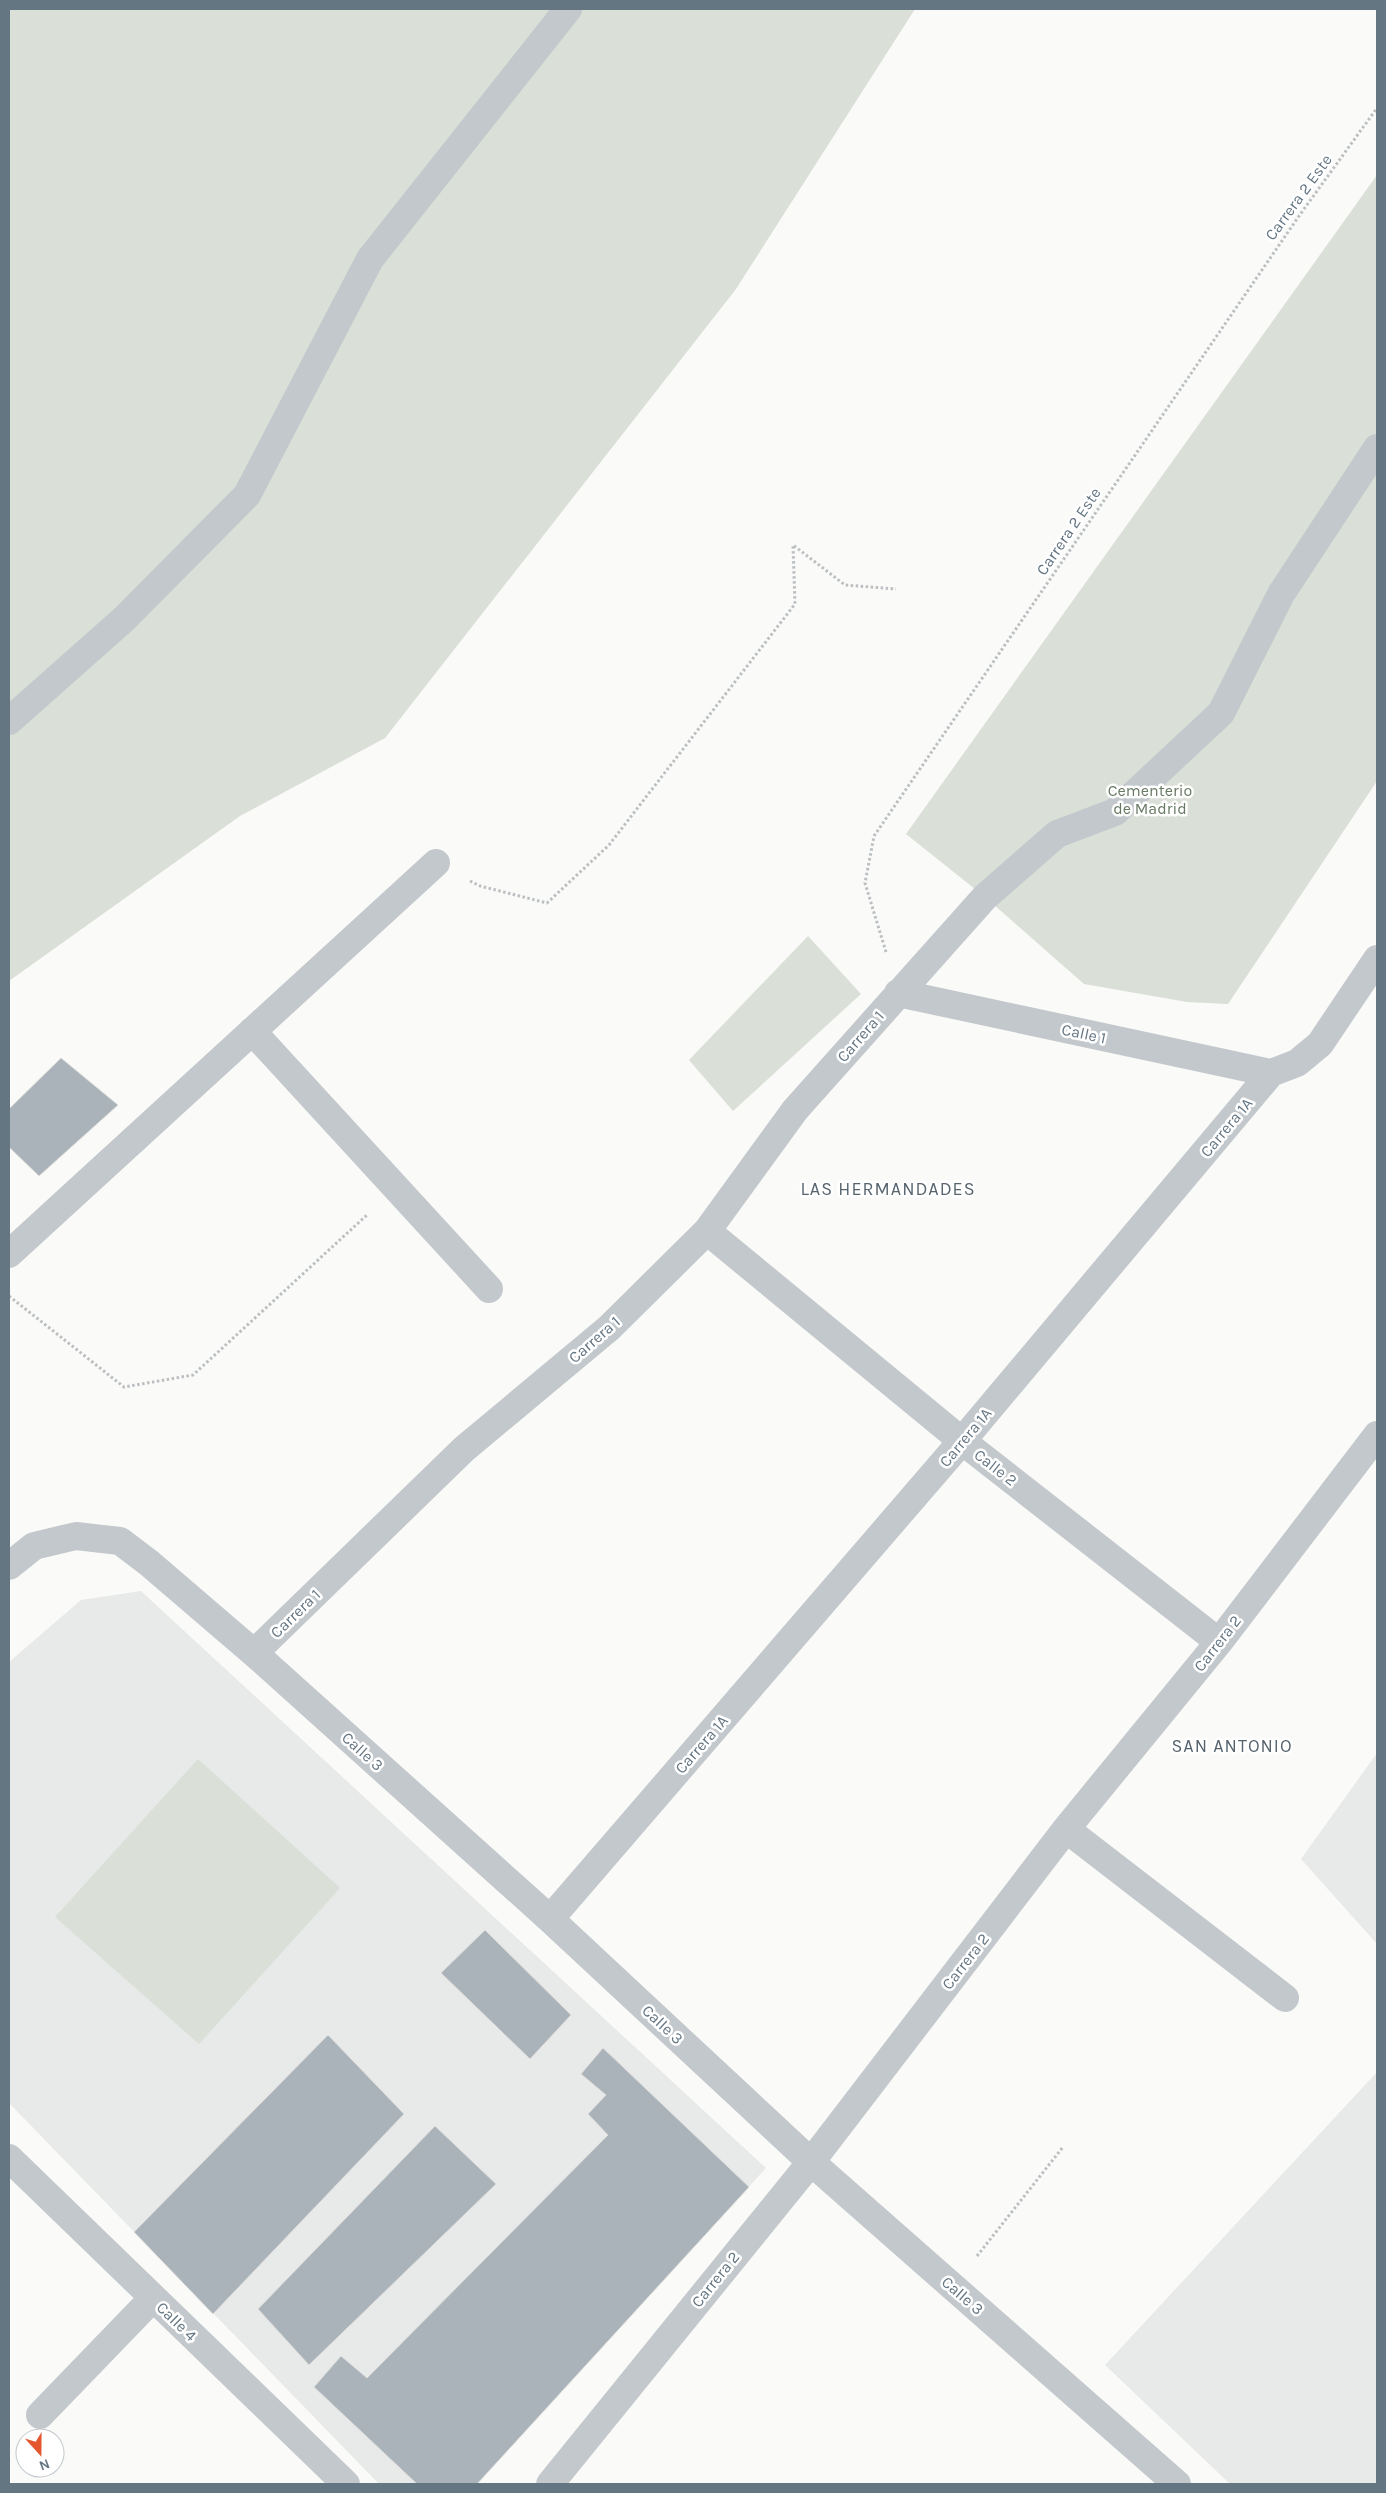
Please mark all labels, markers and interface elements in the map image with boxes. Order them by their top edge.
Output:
street label: Carrera 2 Este [1261,151,1336,244]
street label: Carrera 2 Este [1032,484,1105,579]
park label: Cementerio de Madrid [1108,781,1192,818]
street label: Carrera 1 [833,1007,888,1066]
street label: Calle 1 [1060,1020,1108,1047]
street label: Carrera 1A [1196,1094,1257,1161]
district label: LAS HERMANDADES [800,1178,976,1200]
street label: Carrera 1 [565,1312,624,1367]
street label: Carrera 1A [935,1404,996,1471]
street label: Calle 2 [971,1445,1021,1490]
street label: Carrera 1 [266,1585,324,1642]
street label: Carrera 2 [1190,1611,1245,1675]
street label: Carrera 1A [671,1711,732,1777]
street label: Calle 3 [338,1728,387,1775]
district label: SAN ANTONIO [1171,1735,1293,1757]
street label: Carrera 2 [938,1929,993,1993]
street label: Calle 3 [638,2001,687,2048]
street label: Carrera 2 [687,2248,744,2311]
street label: Calle 3 [938,2272,987,2319]
street label: Calle 4 [153,2298,201,2345]
north arrow [15,2428,65,2478]
text: N [37,2455,52,2474]

